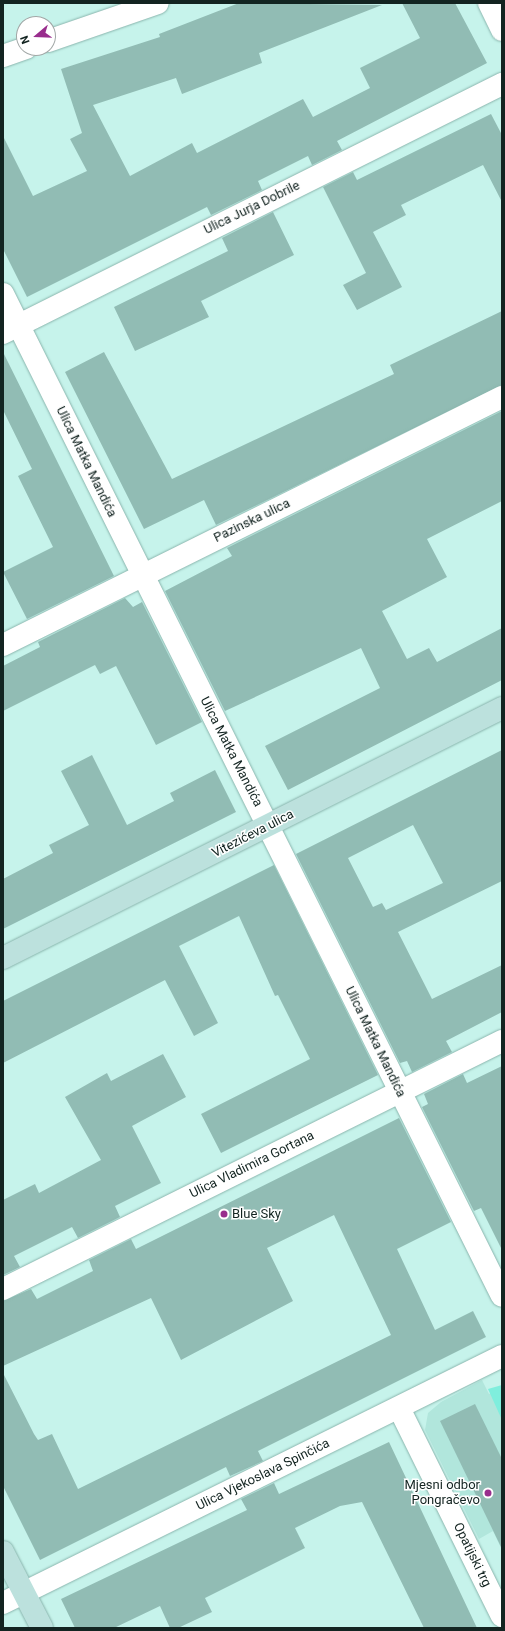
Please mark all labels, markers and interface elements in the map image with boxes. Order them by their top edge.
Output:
north arrow [16,16,56,56]
text: N [18,34,33,46]
street label: Ulica Jurja Dobrile [201,178,303,238]
street label: Ulica Matka Mandića [52,404,120,520]
street label: Pazinska ulica [211,496,293,546]
street label: Ulica Matka Mandića [196,694,266,810]
street label: Vitezićeva ulica [210,807,296,861]
street label: Ulica Matka Mandića [341,984,409,1100]
street label: Ulica Vladimira Gortana [187,1128,317,1202]
place label: Blue Sky [232,1206,281,1222]
marker: Blue Sky [219,1209,229,1219]
street label: Ulica Vjekoslava Spinčića [194,1436,332,1514]
place label: Mjesni odbor Pongračevo [405,1478,480,1509]
marker: Mjesni odbor Pongračevo [483,1488,493,1498]
street label: Opatijski trg [450,1520,494,1590]

